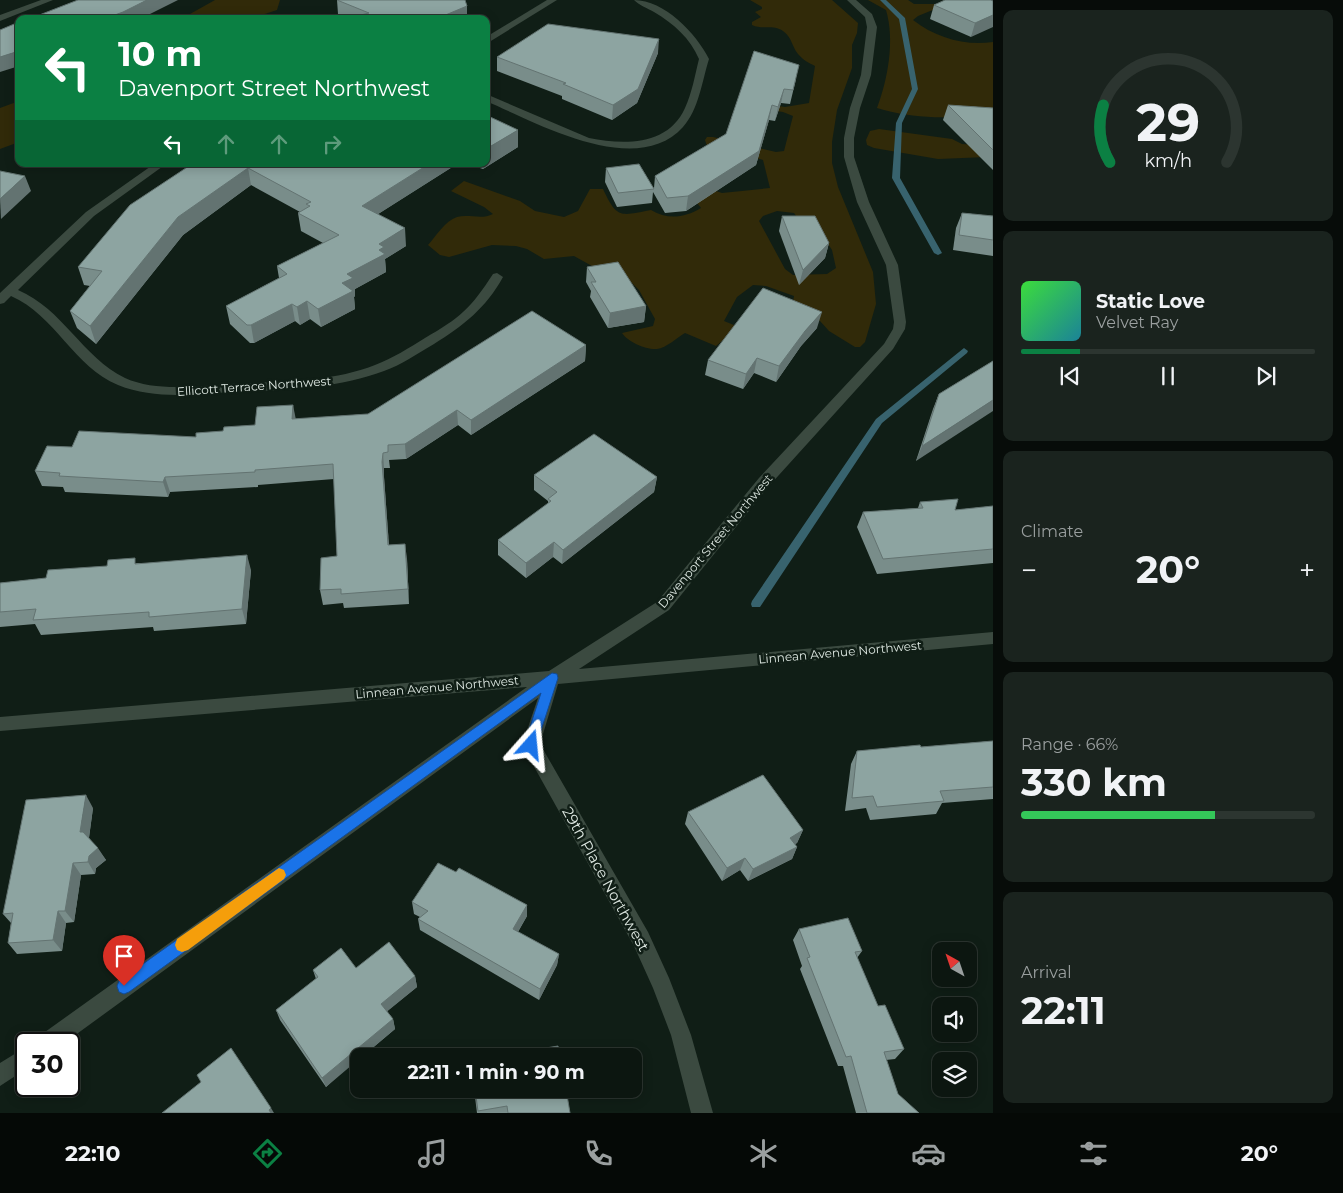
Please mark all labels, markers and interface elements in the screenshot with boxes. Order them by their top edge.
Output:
text: 10 m [118,32,202,75]
icon: left [35,35,100,100]
text: Davenport Street Northwest [118,75,430,102]
text: 29 [1136,91,1200,154]
icon: left [159,130,187,158]
icon: ahead [212,130,240,158]
icon: ahead [265,130,293,158]
icon: right [318,130,346,158]
text: km/h [1144,150,1192,171]
text: Static Love [1096,290,1205,313]
text: Velvet Ray [1096,313,1178,332]
icon: previous [1056,362,1084,390]
icon: pause [1154,362,1182,390]
icon: next [1252,362,1280,390]
street label: Ellicott Terrace Northwest [176,373,332,399]
street label: Davenport Street Northwest [655,471,776,611]
text: Climate [1021,522,1083,541]
text: 20° [1136,546,1200,593]
text: − [1021,553,1037,587]
text: + [1299,553,1315,587]
street label: Linnean Avenue Northwest [758,637,922,667]
street label: Linnean Avenue Northwest [355,672,519,702]
position arrow [504,718,556,770]
text: Range · 66% [1021,735,1118,754]
text: 330 km [1021,759,1167,806]
street label: 29th Place Northwest [558,803,654,955]
pin [103,935,145,986]
icon: arrive [110,942,138,970]
north arrow [932,942,978,988]
map controls [932,942,977,1097]
text: Arrival [1021,963,1071,982]
text: 22:11 [1021,987,1106,1034]
button: sound [932,997,977,1042]
speed limit sign: 30 [15,1032,80,1097]
button: layers [932,1052,977,1097]
text: 22:11 · 1 min · 90 m [407,1061,585,1084]
icon: directions [250,1136,285,1171]
icon: music [415,1136,450,1171]
icon: phone [581,1136,616,1171]
icon: climate [746,1136,781,1171]
icon: car [911,1136,946,1171]
icon: filters [1076,1136,1111,1171]
text: 22:10 [65,1140,120,1167]
text: 20° [1241,1140,1278,1167]

